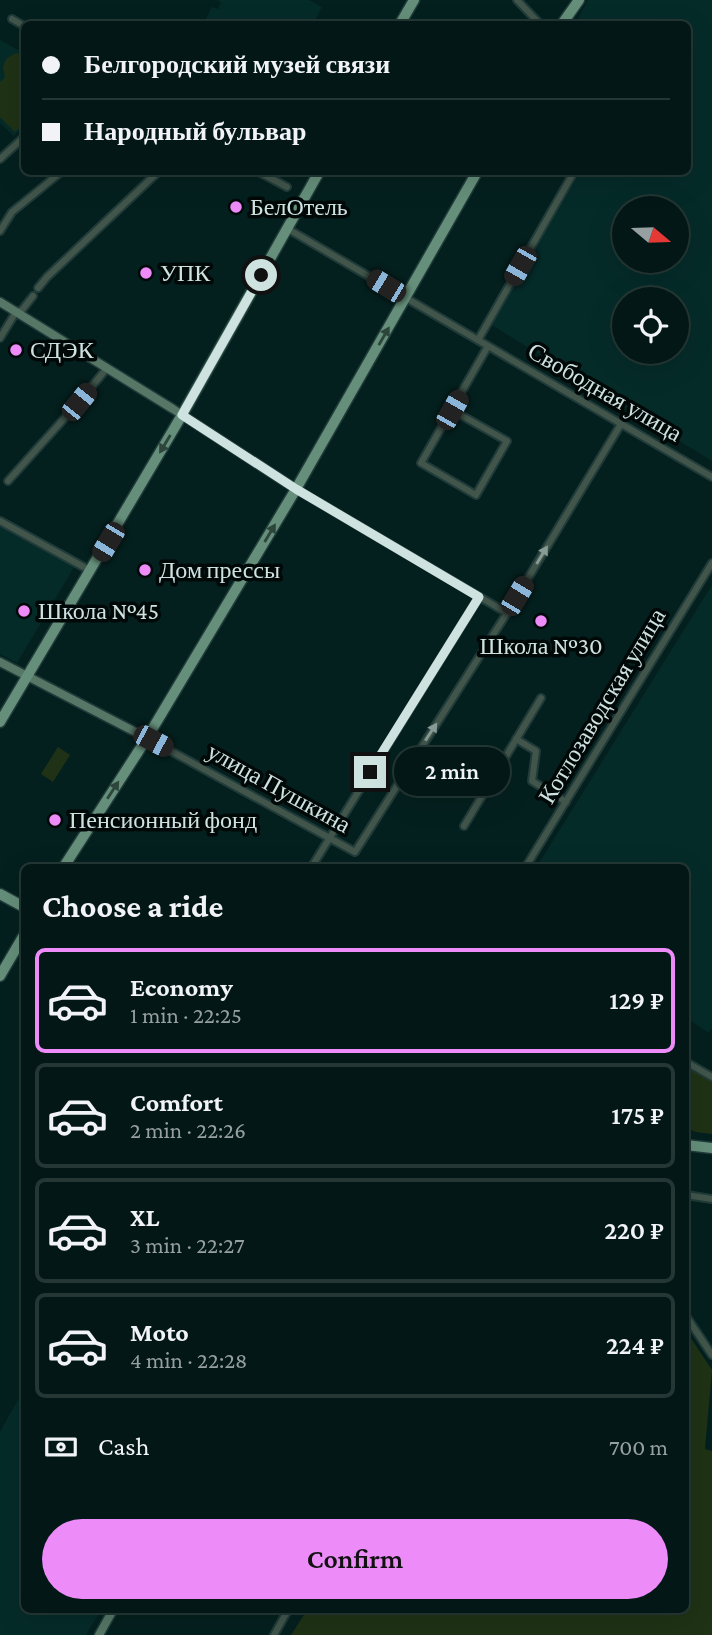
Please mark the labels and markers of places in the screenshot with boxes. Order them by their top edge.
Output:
place label: БелОтель [250,193,348,220]
marker: БелОтель [228,199,244,215]
place label: УПК [160,259,211,286]
marker: УПК [138,265,154,281]
place label: СДЭК [30,336,95,363]
marker: СДЭК [8,342,24,358]
place label: Дом прессы [159,556,280,583]
marker: Дом прессы [137,562,153,578]
place label: Школа №45 [38,597,159,624]
marker: Школа №45 [16,603,32,619]
marker: Школа №30 [533,613,549,629]
place label: Школа №30 [479,632,603,659]
place label: Пенсионный фонд [69,806,257,833]
marker: Пенсионный фонд [47,812,63,828]

